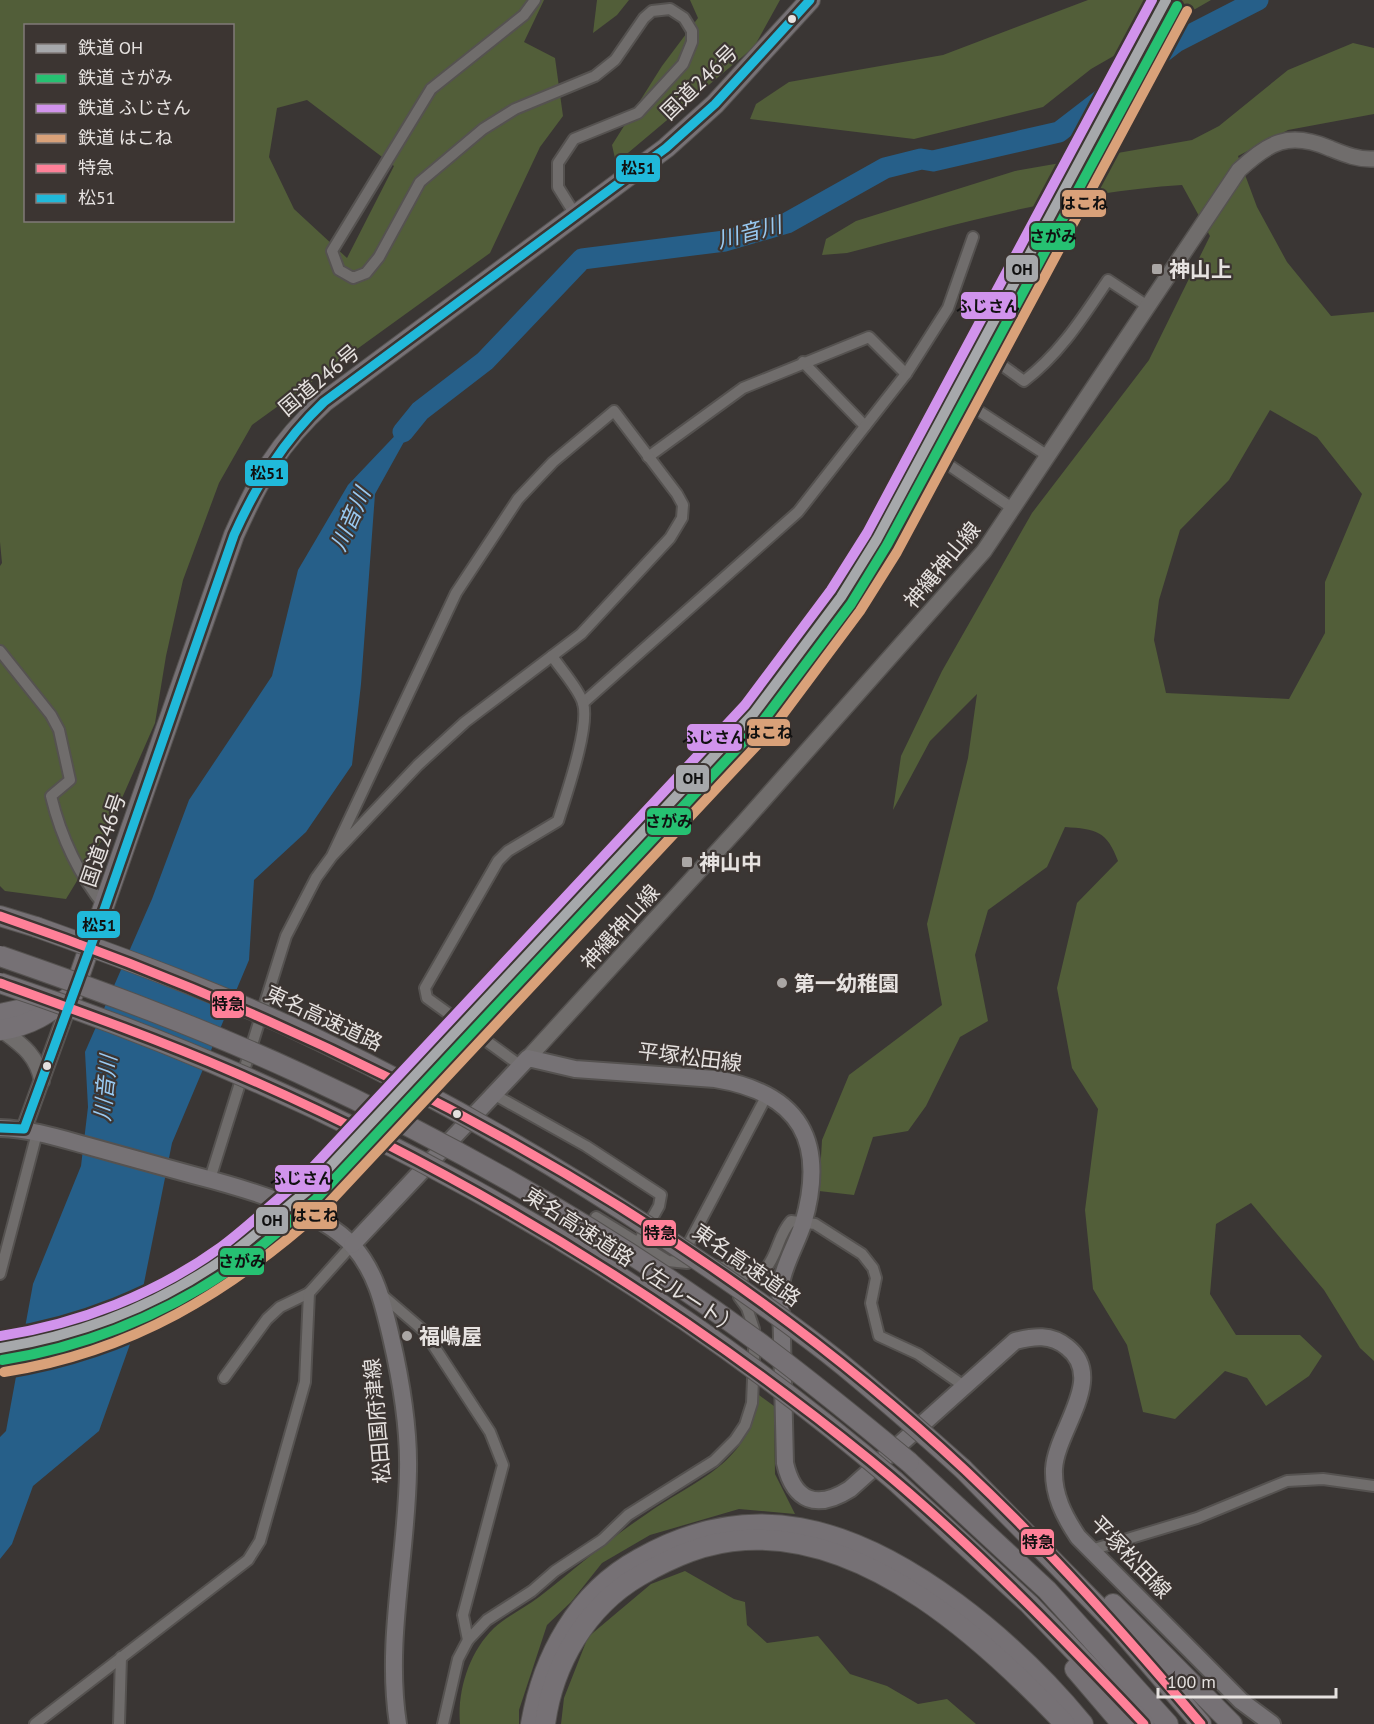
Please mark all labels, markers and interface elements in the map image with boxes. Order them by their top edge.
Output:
unlabelled marker [786,13,798,25]
legend [24,24,234,222]
text: 鉄道 OH [78,36,143,59]
street label: 国道246号 [655,38,743,126]
text: 鉄道 さがみ [78,66,173,89]
text: 鉄道 ふじさん [78,96,191,119]
text: 鉄道 はこね [78,126,173,149]
line badge: 松51 [615,154,661,183]
text: 特急 [78,156,114,179]
text: 松51 [621,158,655,178]
text: 松51 [78,186,116,209]
line badge: はこね [1061,189,1107,218]
text: はこね [1060,193,1108,213]
water label: 川音川 [713,209,786,254]
line badge: さがみ [1030,222,1076,251]
text: さがみ [1029,226,1077,246]
line badge: OH [1005,254,1039,283]
place label: 神山上 [1169,256,1232,283]
text: OH [1011,259,1033,279]
marker: 神山上 [1150,262,1164,276]
line badge: ふじさん [960,291,1017,320]
text: ふじさん [956,296,1020,316]
street label: 国道246号 [273,338,365,422]
line badge: 松51 [244,459,289,487]
text: 松51 [250,463,284,483]
water label: 川音川 [324,481,377,555]
street label: 神縄神山線 [898,516,986,614]
line badge: はこね [746,718,791,747]
text: はこね [745,722,793,742]
line badge: ふじさん [686,723,743,752]
text: ふじさん [682,727,746,747]
line badge: OH [675,764,710,793]
text: OH [682,768,704,788]
street label: 国道246号 [74,790,132,890]
line badge: さがみ [646,807,692,836]
text: さがみ [645,811,693,831]
place label: 神山中 [699,849,762,876]
marker: 神山中 [680,855,694,869]
street label: 神縄神山線 [575,879,665,975]
line badge: 松51 [76,910,121,939]
text: 松51 [82,915,116,935]
place label: 第一幼稚園 [794,970,899,997]
marker: 第一幼稚園 [775,976,789,990]
street label: 東名高速道路 [261,979,387,1057]
line badge: 特急 [211,990,245,1019]
text: 特急 [212,994,244,1014]
street label: 平塚松田線 [636,1037,744,1077]
water label: 川音川 [88,1052,123,1122]
unlabelled marker [41,1060,53,1072]
unlabelled marker [451,1108,463,1120]
line badge: ふじさん [274,1164,331,1193]
text: ふじさん [270,1168,334,1188]
street label: 東名高速道路（左ルート） [519,1181,745,1341]
line badge: はこね [292,1201,338,1230]
text: はこね [291,1205,339,1225]
line badge: OH [255,1206,289,1235]
text: OH [261,1210,283,1230]
street label: 東名高速道路 [688,1218,806,1312]
line badge: 特急 [642,1219,677,1247]
text: 特急 [644,1223,676,1243]
line badge: さがみ [219,1247,265,1276]
text: さがみ [218,1251,266,1271]
place label: 福嶋屋 [419,1323,482,1350]
marker: 福嶋屋 [400,1329,414,1343]
street label: 松田国府津線 [358,1357,396,1485]
street label: 平塚松田線 [1085,1510,1177,1604]
line badge: 特急 [1020,1528,1055,1556]
text: 特急 [1022,1532,1054,1552]
scale bar [1158,1661,1336,1699]
text: 100 m [1167,1670,1216,1693]

